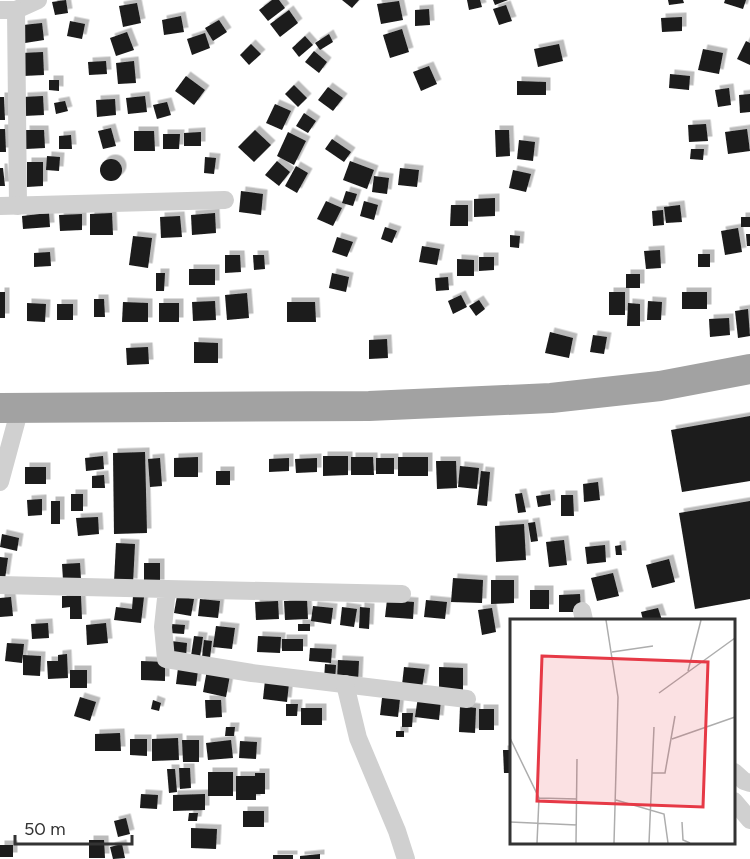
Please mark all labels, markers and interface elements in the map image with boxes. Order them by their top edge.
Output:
inset map [510,619,735,844]
scale bar [15,808,132,846]
text: 50 m [24,818,66,840]

